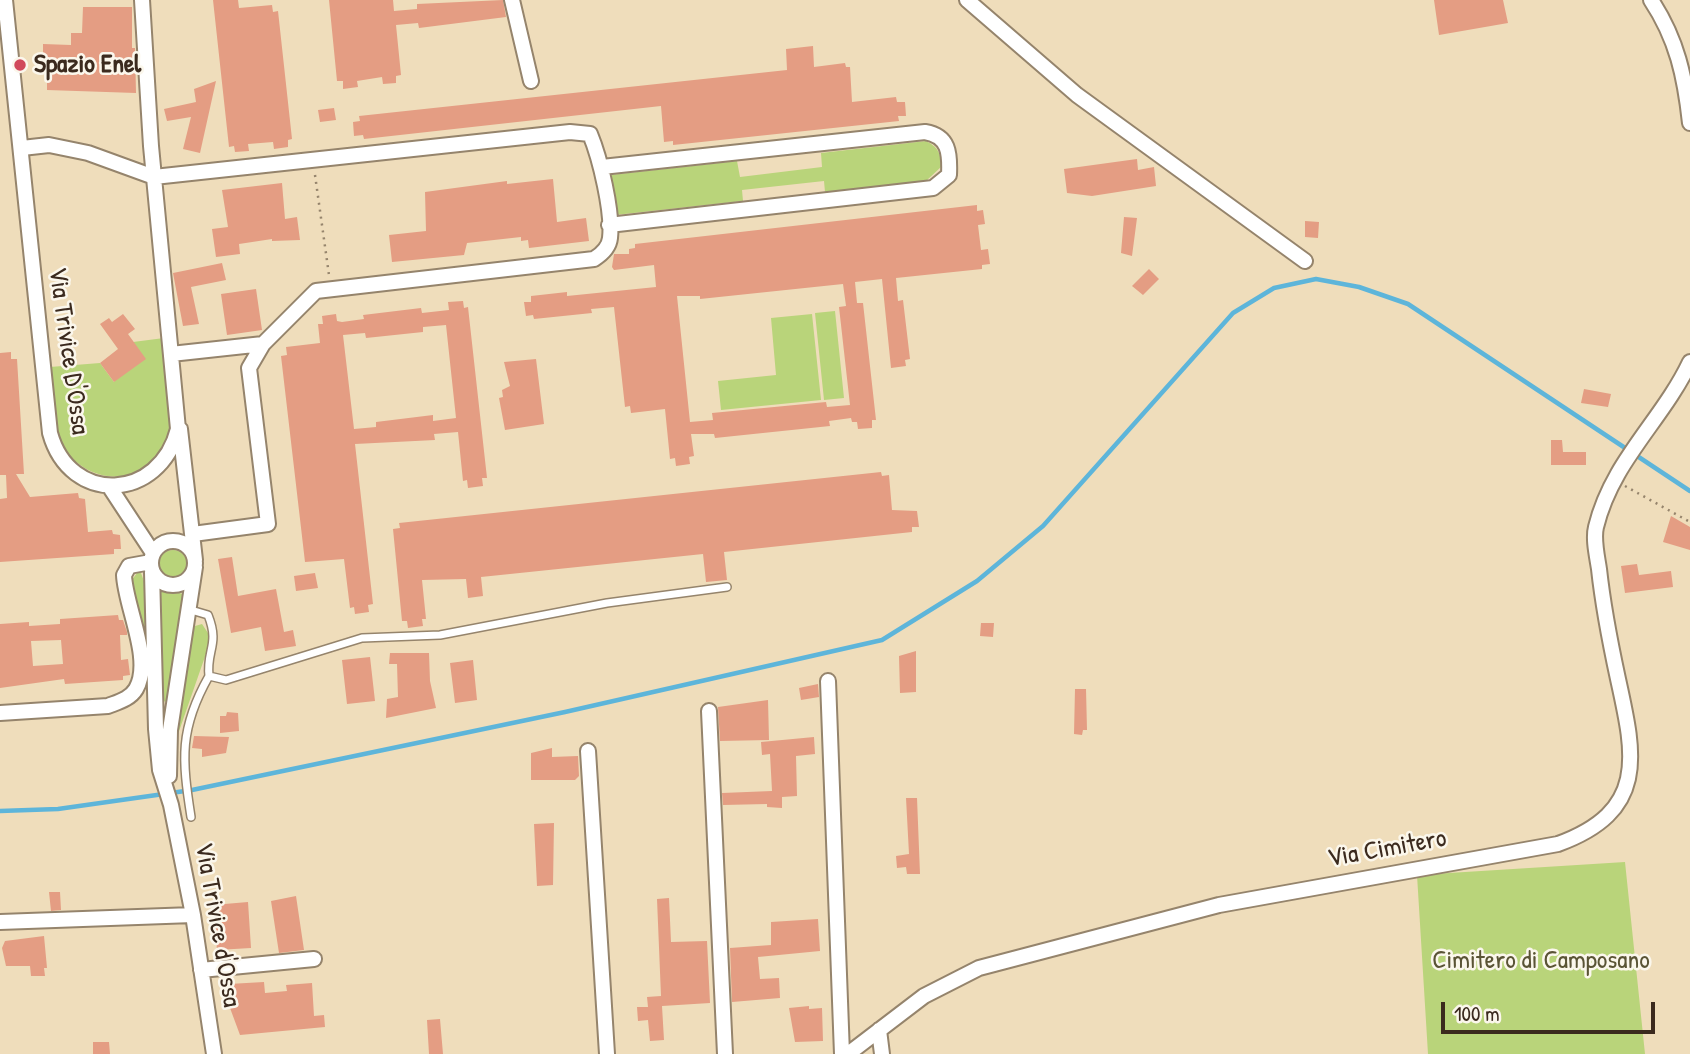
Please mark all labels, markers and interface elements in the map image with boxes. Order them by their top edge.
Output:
place label: Spazio Enel [34,49,141,81]
marker: Spazio Enel [12,57,28,73]
street label: Via Trivice D'Ossa [41,265,95,437]
street label: Via Cimitero [1325,823,1449,875]
street label: Via Trivice d'Ossa [187,840,247,1010]
park label: Cimitero di Camposano [1432,945,1650,977]
scale bar [1445,988,1658,1032]
text: 100 m [1454,999,1500,1028]

